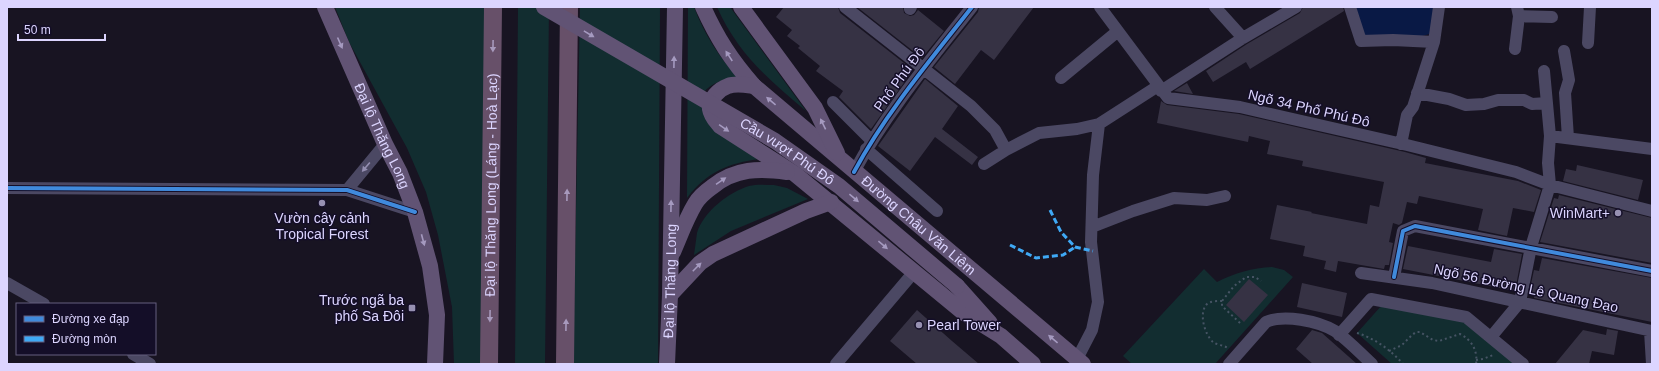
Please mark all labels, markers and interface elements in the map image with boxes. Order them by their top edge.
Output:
scale bar [18,16,105,42]
text: 50 m [24,23,51,37]
one-way arrow [584,30,594,38]
one-way arrow [337,37,343,49]
one-way arrow [490,40,496,53]
street label: Phố Phú Đô [870,44,928,114]
one-way arrow [725,51,733,61]
one-way arrow [671,55,677,68]
street label: Đại lộ Thăng Long (Láng - Hoà Lạc) [482,73,500,297]
street label: Đại lộ Thăng Long [351,81,413,191]
street label: Ngõ 34 Phố Phú Đô [1247,86,1372,130]
one-way arrow [766,96,777,105]
street label: Cầu vượt Phú Đô [737,115,838,188]
one-way arrow [820,119,826,130]
one-way arrow [718,124,729,132]
one-way arrow [361,162,371,172]
street label: Đường Châu Văn Liêm [858,172,979,278]
one-way arrow [715,177,726,184]
one-way arrow [564,188,570,201]
one-way arrow [848,194,859,203]
marker: Vườn cây cảnh Tropical Forest [317,198,327,208]
one-way arrow [668,200,675,212]
place label: WinMart+ [1550,205,1610,221]
marker: WinMart+ [1613,208,1623,218]
place label: Vườn cây cảnh Tropical Forest [274,210,370,242]
street label: Đại lộ Thăng Long [660,224,679,339]
one-way arrow [420,234,426,246]
one-way arrow [877,241,888,250]
street label: Ngõ 56 Đường Lê Quang Đạo [1432,261,1620,315]
one-way arrow [692,262,702,272]
place label: Trước ngã ba phố Sa Đôi [319,292,404,324]
legend [16,303,156,355]
marker: Trước ngã ba phố Sa Đôi [407,303,417,313]
one-way arrow [487,310,493,323]
text: Đường xe đạp [52,312,130,326]
place label: Pearl Tower [927,317,1001,333]
one-way arrow [563,318,569,331]
marker: Pearl Tower [914,320,924,330]
text: Đường mòn [52,332,117,346]
one-way arrow [1048,335,1059,343]

